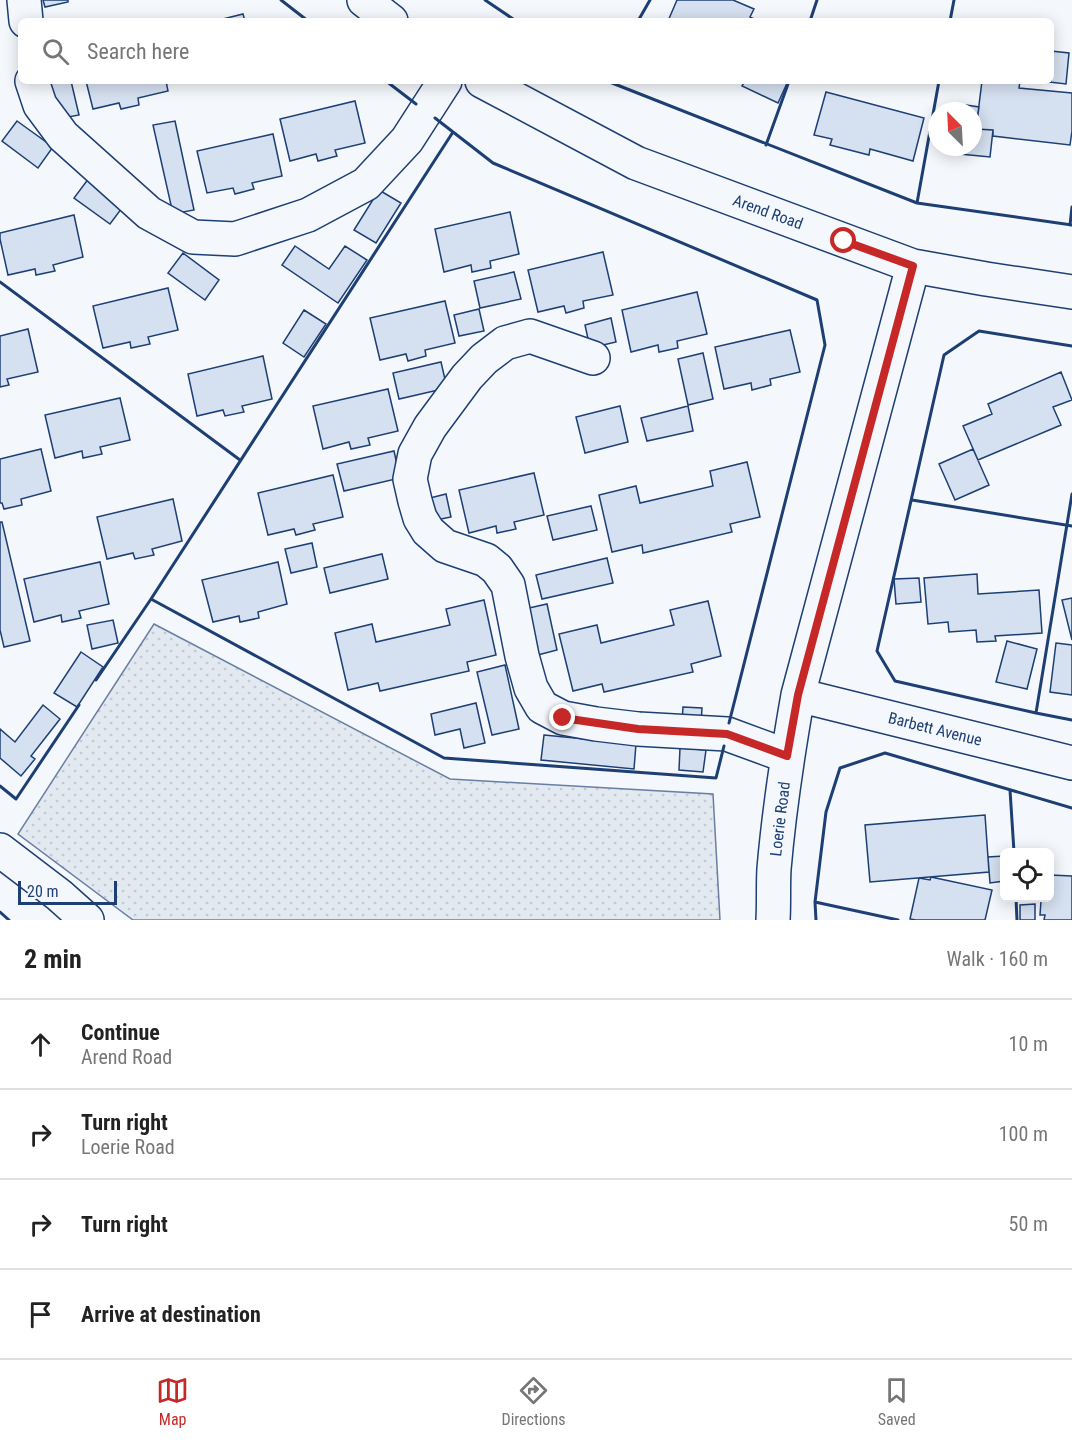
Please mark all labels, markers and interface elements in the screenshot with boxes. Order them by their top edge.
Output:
search box [18,18,1054,84]
icon: search [39,35,72,68]
text: Search here [87,39,189,64]
north arrow [928,102,982,156]
street label: Arend Road [730,191,806,233]
route start [830,227,856,253]
route end [549,704,575,730]
street label: Barbett Avenue [886,708,984,750]
street label: Loerie Road [766,781,794,857]
map controls [1000,848,1054,902]
button: locate [1000,848,1054,902]
scale bar [18,878,117,906]
text: 20 m [27,882,59,901]
text: 2 min [24,944,82,974]
text: Walk · 160 m [947,947,1048,971]
text: Continue [81,1020,160,1045]
icon: ahead [24,1028,57,1061]
text: 10 m [1009,1032,1048,1056]
text: Arend Road [81,1045,172,1069]
text: Turn right [81,1110,168,1135]
icon: right [24,1118,57,1151]
text: 100 m [999,1122,1048,1146]
text: Loerie Road [81,1135,175,1159]
icon: right [24,1208,57,1241]
text: Turn right [81,1212,168,1237]
text: 50 m [1009,1212,1048,1236]
icon: arrive [24,1298,57,1331]
text: Arrive at destination [81,1302,261,1327]
tab: Map [156,1374,189,1429]
tab: Directions [502,1374,565,1429]
tab: Saved [878,1374,916,1429]

